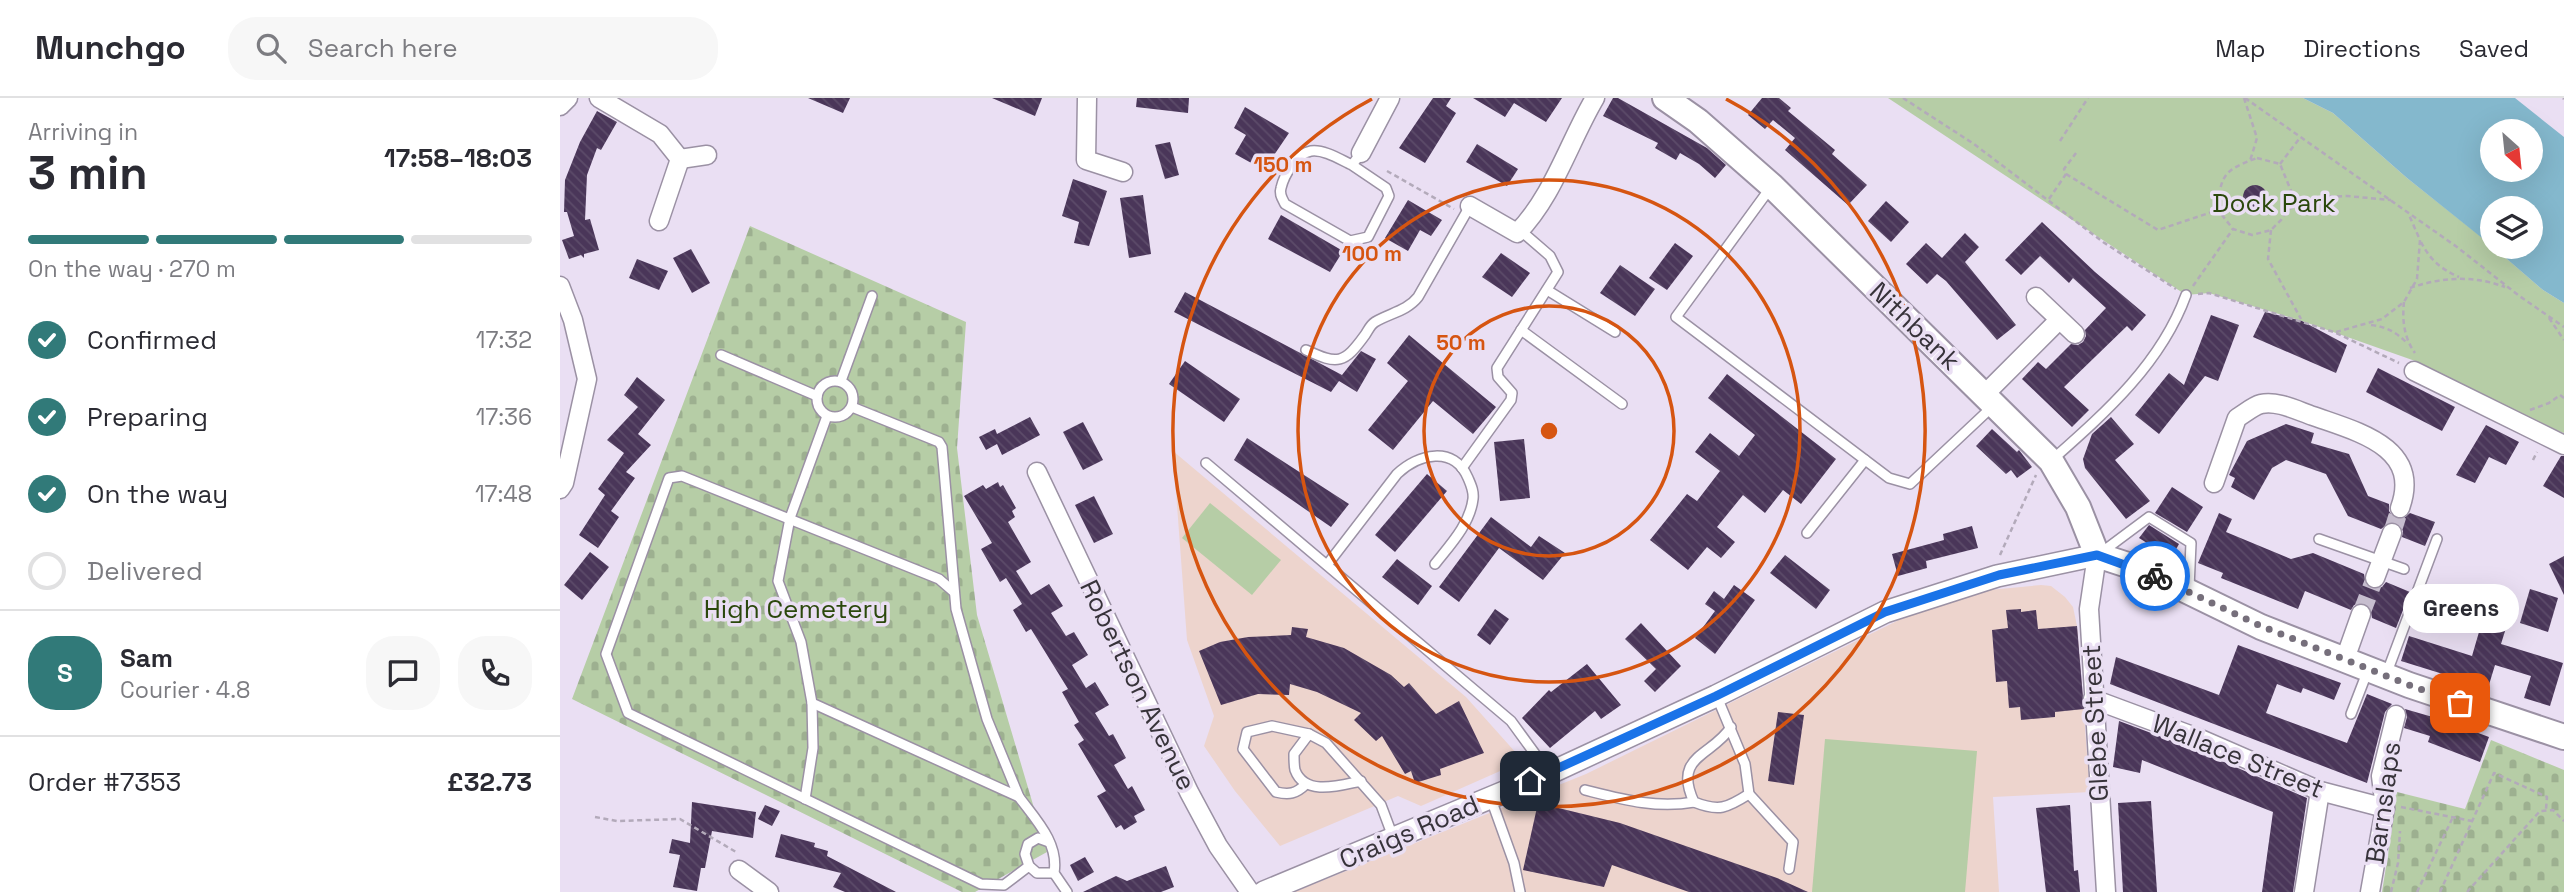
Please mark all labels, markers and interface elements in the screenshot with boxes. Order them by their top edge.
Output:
search box [228,17,718,80]
text: Munchgo [35,27,186,69]
icon: search [252,29,290,67]
text: Search here [308,31,458,65]
text: Map [2215,33,2265,64]
text: Directions [2303,33,2421,64]
text: Saved [2459,33,2529,64]
text: Arriving in [28,117,138,147]
north arrow [2480,119,2543,182]
map controls [2480,119,2543,259]
text: 17:58–18:03 [384,141,532,175]
text: 3 min [28,144,148,202]
text: 150 m [1254,151,1312,178]
park label: Dock Park [2212,186,2336,220]
button: layers [2480,196,2543,259]
text: 100 m [1342,240,1402,267]
text: On the way · 270 m [28,254,236,284]
street label: Nithbank [1862,274,1968,378]
icon: check [28,321,66,359]
text: Confirmed [87,323,217,357]
text: 17:32 [476,325,532,355]
text: 50 m [1436,329,1486,356]
icon: check [28,398,66,436]
text: Preparing [87,400,208,434]
text: 17:36 [476,402,532,432]
centre of rings [1537,419,1561,443]
icon: check [28,475,66,513]
text: On the way [87,477,228,511]
text: 17:48 [475,479,532,509]
courier [2120,541,2190,611]
text: Delivered [87,554,203,588]
icon: bike [2136,557,2174,595]
street label: Robertson Avenue [1072,574,1204,796]
callout: Greens [2402,584,2518,633]
park label: High Cemetery [704,592,888,626]
text: Greens [2423,593,2499,623]
button: chat [366,636,440,710]
button: phone [458,636,532,710]
text: Sam [120,641,173,675]
street label: Glebe Street [2074,644,2116,802]
text: S [57,656,73,690]
pin [2430,673,2490,733]
text: Courier · 4.8 [120,675,250,705]
icon: bag [2441,684,2479,722]
street label: Wallace Street [2147,706,2329,806]
street label: Barnslaps [2358,740,2408,866]
pin [1500,751,1560,811]
icon: home [1511,762,1549,800]
text: Order #7353 [28,765,181,799]
text: £32.73 [447,765,532,799]
street label: Craigs Road [1334,787,1484,877]

